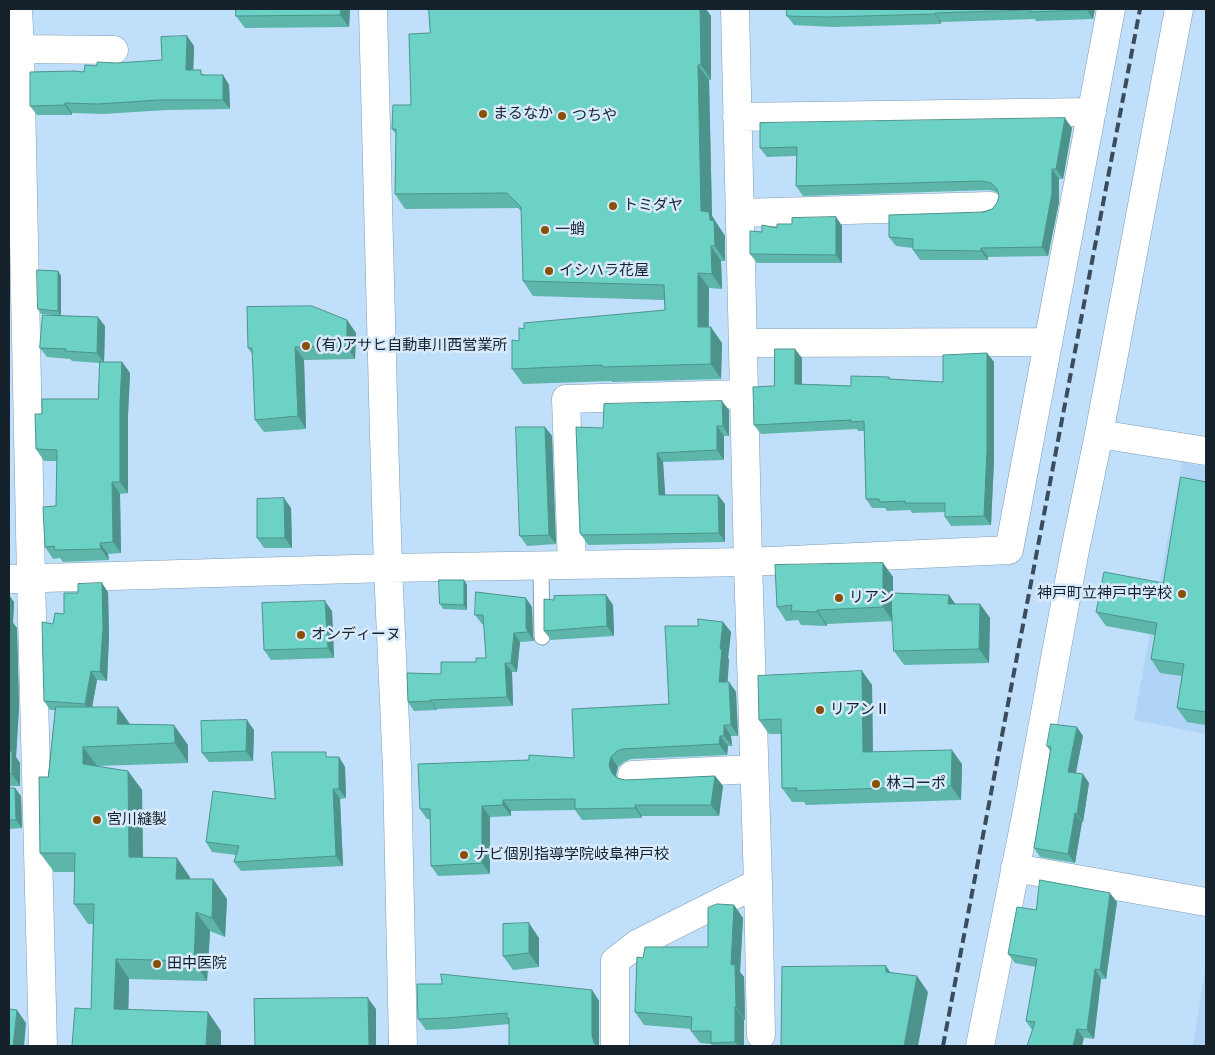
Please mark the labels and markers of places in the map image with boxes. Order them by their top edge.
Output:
place label: まるなか [493,105,553,123]
place label: つちや [572,107,617,125]
marker: まるなか [477,108,489,120]
marker: つちや [556,110,568,122]
place label: トミダヤ [623,197,683,215]
marker: トミダヤ [607,200,619,212]
place label: 一蛸 [555,221,585,239]
marker: 一蛸 [539,224,551,236]
place label: イシハラ花屋 [559,262,649,280]
marker: イシハラ花屋 [543,265,555,277]
place label: (有)アサヒ自動車川西営業所 [316,337,507,355]
marker: (有)アサヒ自動車川西営業所 [300,340,312,352]
place label: 神戸町立神戸中学校 [1037,585,1172,603]
marker: 神戸町立神戸中学校 [1176,588,1188,600]
place label: リアン [849,589,894,607]
marker: リアン [833,592,845,604]
place label: オンディーヌ [311,626,401,644]
marker: オンディーヌ [295,629,307,641]
place label: リアンⅡ [830,701,890,719]
marker: リアンⅡ [814,704,826,716]
place label: 林コーポ [886,775,946,793]
marker: 林コーポ [870,778,882,790]
place label: 宮川縫製 [107,811,167,829]
marker: 宮川縫製 [91,814,103,826]
place label: ナビ個別指導学院岐阜神戸校 [474,846,669,864]
marker: ナビ個別指導学院岐阜神戸校 [458,849,470,861]
place label: 田中医院 [167,955,227,973]
marker: 田中医院 [151,958,163,970]

